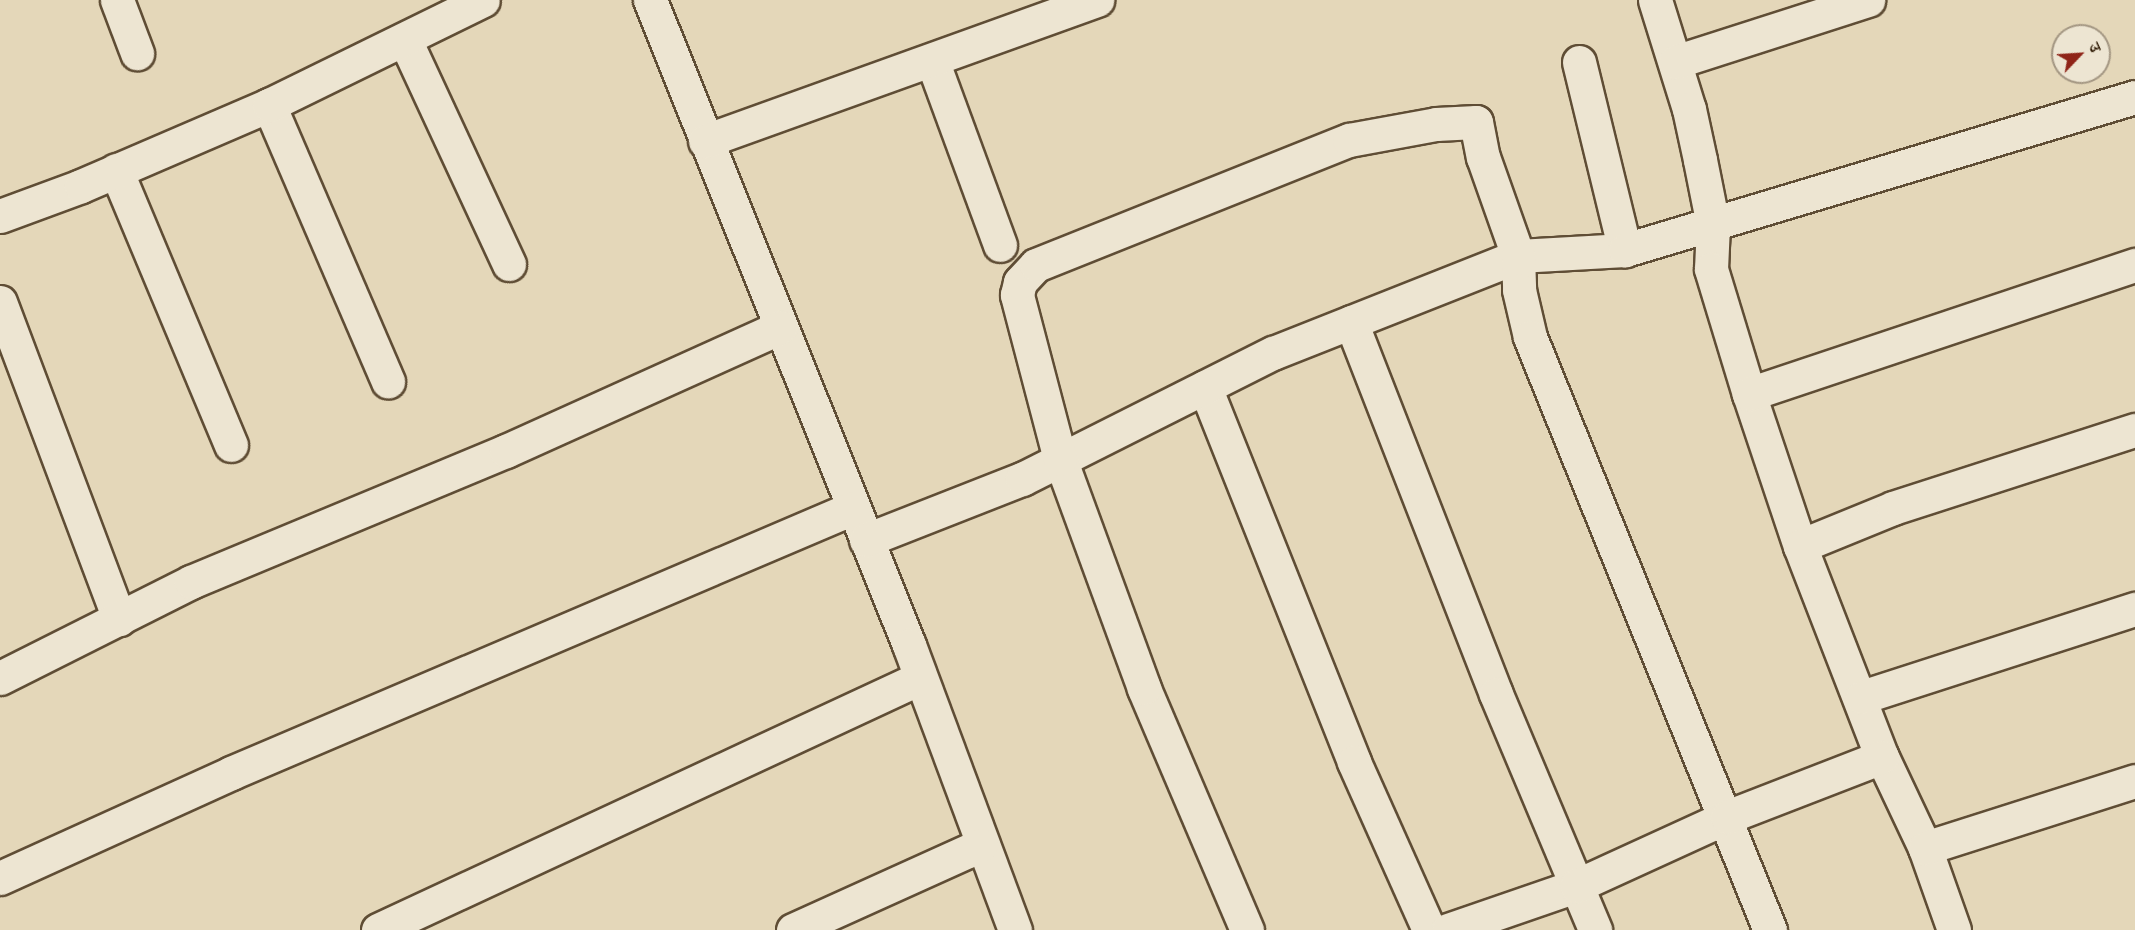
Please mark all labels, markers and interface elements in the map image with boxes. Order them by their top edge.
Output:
north arrow [2051,24,2111,84]
text: उ [2083,38,2108,56]

